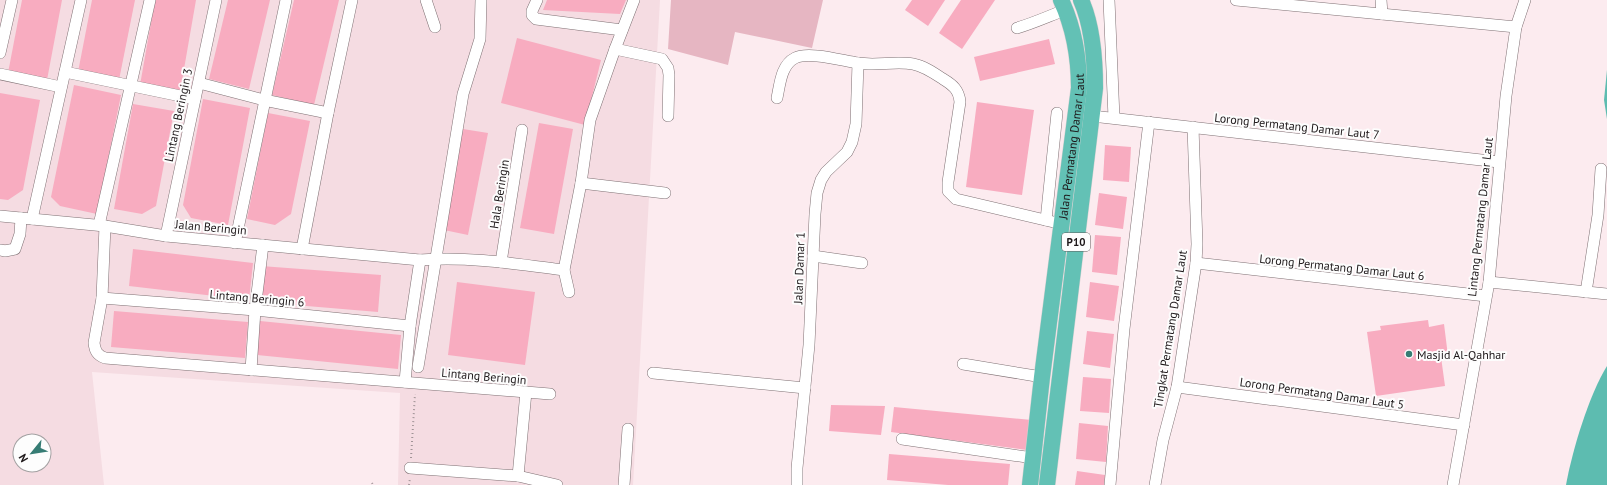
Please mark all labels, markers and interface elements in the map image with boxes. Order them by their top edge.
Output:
street label: Lintang Beringin 3 [161,67,195,163]
street label: Jalan Permatang Damar Laut [1055,73,1087,221]
street label: Lorong Permatang Damar Laut 7 [1214,110,1380,142]
street label: Lintang Permatang Damar Laut [1464,137,1496,297]
street label: Hala Beringin [486,158,512,230]
street label: Jalan Beringin [174,216,247,238]
street label: Jalan Damar 1 [790,232,808,305]
road number: P10 [1062,233,1090,251]
street label: Tingkat Permatang Damar Laut [1150,249,1190,409]
street label: Lorong Permatang Damar Laut 6 [1259,251,1425,283]
street label: Lintang Beringin 6 [209,286,305,310]
place label: Masjid Al-Qahhar [1417,347,1505,362]
marker: Masjid Al-Qahhar [1404,349,1414,359]
street label: Lintang Beringin [441,365,527,387]
street label: Lorong Permatang Damar Laut 5 [1239,374,1405,412]
north arrow [12,433,52,473]
text: N [15,451,31,465]

